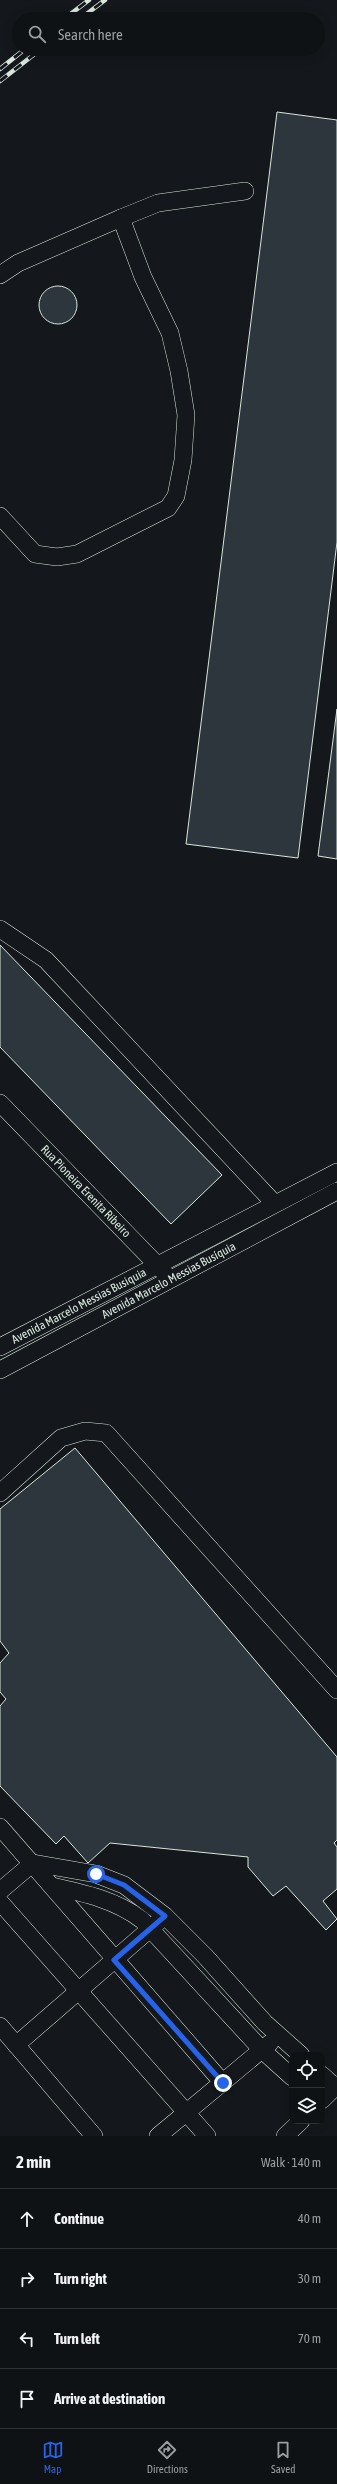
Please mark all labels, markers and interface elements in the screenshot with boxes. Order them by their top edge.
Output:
search box [12,12,325,56]
icon: search [26,23,48,45]
text: Search here [58,26,123,43]
street label: Rua Pioneira Erenita Ribeiro [38,1142,134,1241]
street label: Avenida Marcelo Messias Busíquia [99,1239,238,1322]
street label: Avenida Marcelo Messias Busiquia [9,1265,149,1347]
route start [87,1865,105,1883]
map controls [289,2052,325,2124]
button: locate [289,2052,325,2088]
route end [214,2074,232,2092]
button: layers [289,2088,325,2124]
text: 2 min [16,2152,51,2172]
text: Walk · 140 m [261,2155,321,2170]
icon: ahead [16,2208,38,2230]
text: Continue [54,2210,104,2227]
text: 40 m [298,2211,321,2226]
icon: right [16,2268,38,2290]
text: Turn right [54,2270,107,2287]
text: 30 m [298,2271,321,2286]
icon: left [16,2328,38,2350]
text: Turn left [54,2330,100,2347]
text: 70 m [298,2331,321,2346]
icon: arrive [16,2388,38,2410]
text: Arrive at destination [54,2390,165,2407]
tab: Map [42,2439,64,2475]
tab: Directions [147,2439,188,2475]
tab: Saved [271,2439,295,2475]

